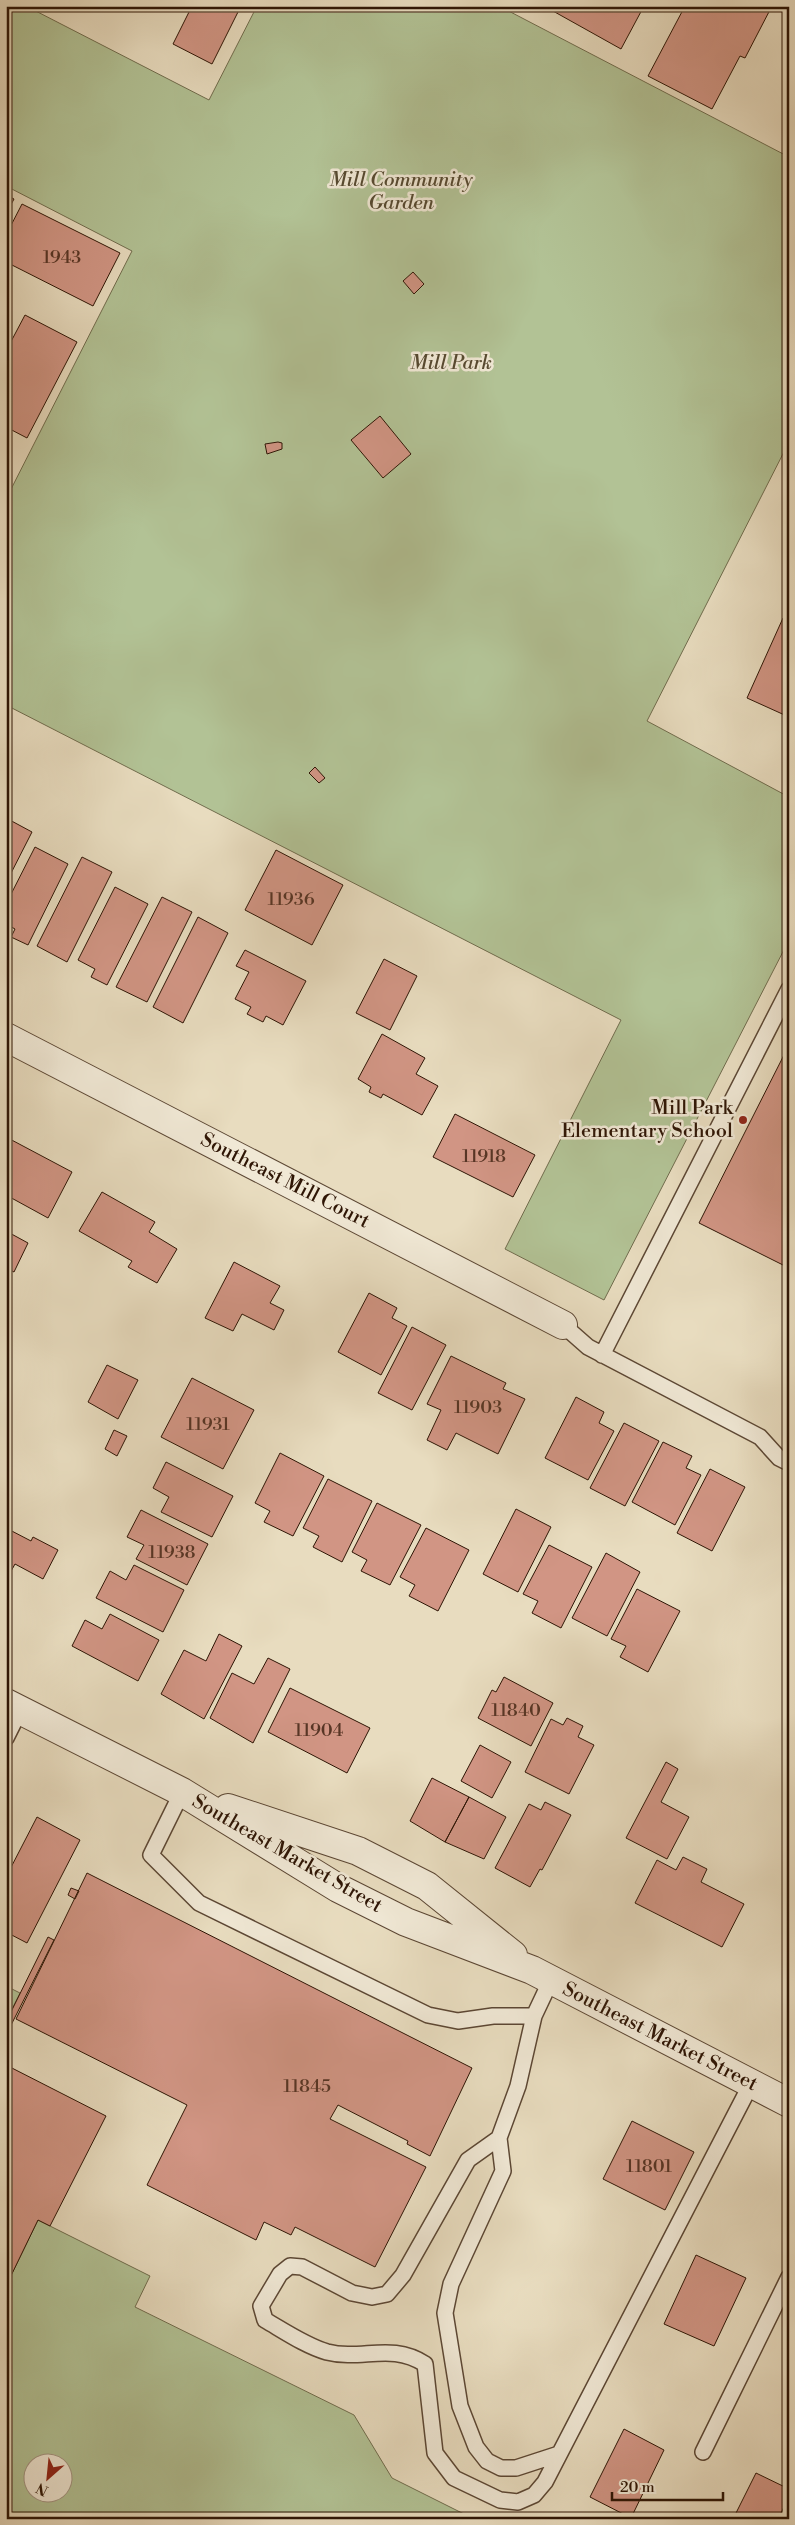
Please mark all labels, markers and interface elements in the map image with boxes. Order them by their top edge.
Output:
park label: Mill Community Garden [329,168,473,216]
house number: 1943 [43,246,81,269]
park label: Mill Park [410,351,492,376]
house number: 11936 [267,888,315,911]
place label: Mill Park Elementary School [561,1096,735,1144]
marker: Mill Park Elementary School [737,1114,749,1126]
street label: Southeast Mill Court [196,1128,374,1234]
house number: 11918 [462,1145,506,1168]
house number: 11903 [454,1396,502,1419]
house number: 11931 [186,1413,230,1436]
house number: 11938 [148,1541,196,1564]
house number: 11840 [491,1699,541,1722]
house number: 11904 [295,1719,344,1742]
street label: Southeast Market Street [187,1789,387,1919]
street label: Southeast Market Street [558,1977,762,2097]
house number: 11845 [283,2075,331,2098]
house number: 11801 [626,2155,672,2178]
north arrow [22,2452,72,2502]
scale bar [612,2470,724,2502]
text: N [34,2478,52,2499]
text: 20 m [620,2478,655,2497]

